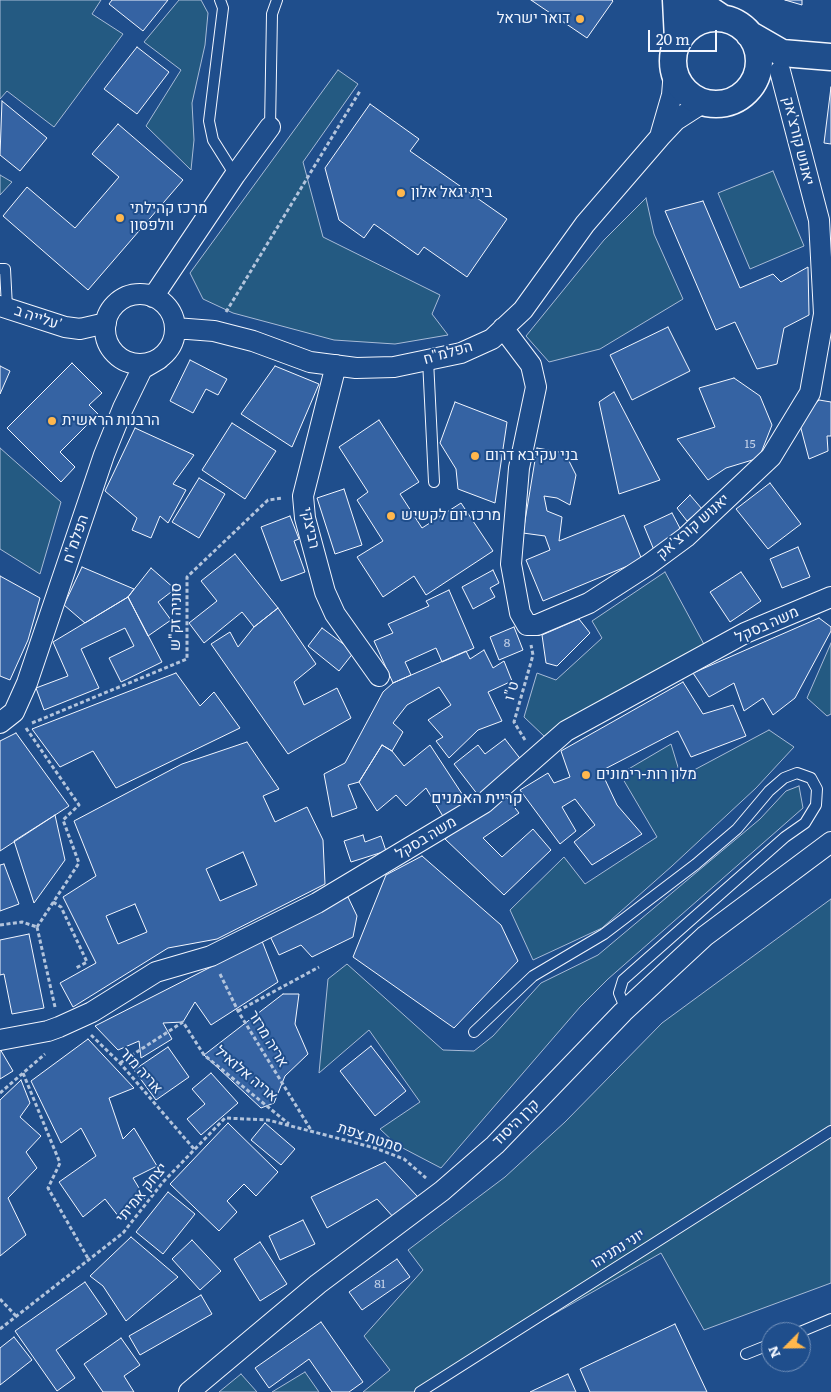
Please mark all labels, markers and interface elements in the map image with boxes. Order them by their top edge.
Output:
place label: דואר ישראל [497,10,570,28]
marker: דואר ישראל [574,13,586,25]
scale bar [651,20,720,52]
text: 20 m [656,27,690,50]
street label: יאנוש קורצ'אק [778,95,818,187]
place label: בית יגאל אלון [411,184,493,202]
marker: בית יגאל אלון [395,187,407,199]
place label: מרכז קהילתי וולפסון [130,200,208,235]
marker: מרכז קהילתי וולפסון [114,212,126,224]
street label: עלייה ב' [12,302,64,334]
street label: הפלמ"ח [421,337,475,369]
place label: הרבנות הראשית [62,412,160,430]
marker: הרבנות הראשית [46,415,58,427]
house number: 15 [745,437,755,451]
place label: בני עקיבא דרום [485,447,578,465]
marker: בני עקיבא דרום [469,450,481,462]
street label: יאנוש קורצ'אק [653,490,733,564]
street label: רביצקי [297,506,323,550]
place label: מרכז יום לקשיש [401,507,501,525]
marker: מרכז יום לקשיש [385,510,397,522]
street label: הפלמ"ח [59,512,93,566]
street label: סוניה זק"ש [166,583,186,651]
street label: משה בסקל [732,603,802,647]
house number: 8 [504,636,510,650]
street label: ט"ו [501,679,523,703]
place label: מלון רות-רימונים [596,766,697,784]
marker: מלון רות-רימונים [580,769,592,781]
district label: קריית האמנים [431,788,523,808]
street label: משה בסקל [392,813,460,863]
street label: אריה מרזר [244,1007,292,1071]
street label: אריה אלואיל [211,1042,281,1106]
street label: אריה מזר [116,1044,166,1098]
street label: קרן היסוד [489,1096,543,1150]
street label: סמטת צפת [335,1119,405,1157]
street label: יצחק אמיתי [112,1159,172,1227]
street label: יוני נתניהו [588,1225,648,1273]
house number: 81 [374,1277,386,1291]
north arrow [761,1322,811,1372]
text: N [762,1343,785,1362]

